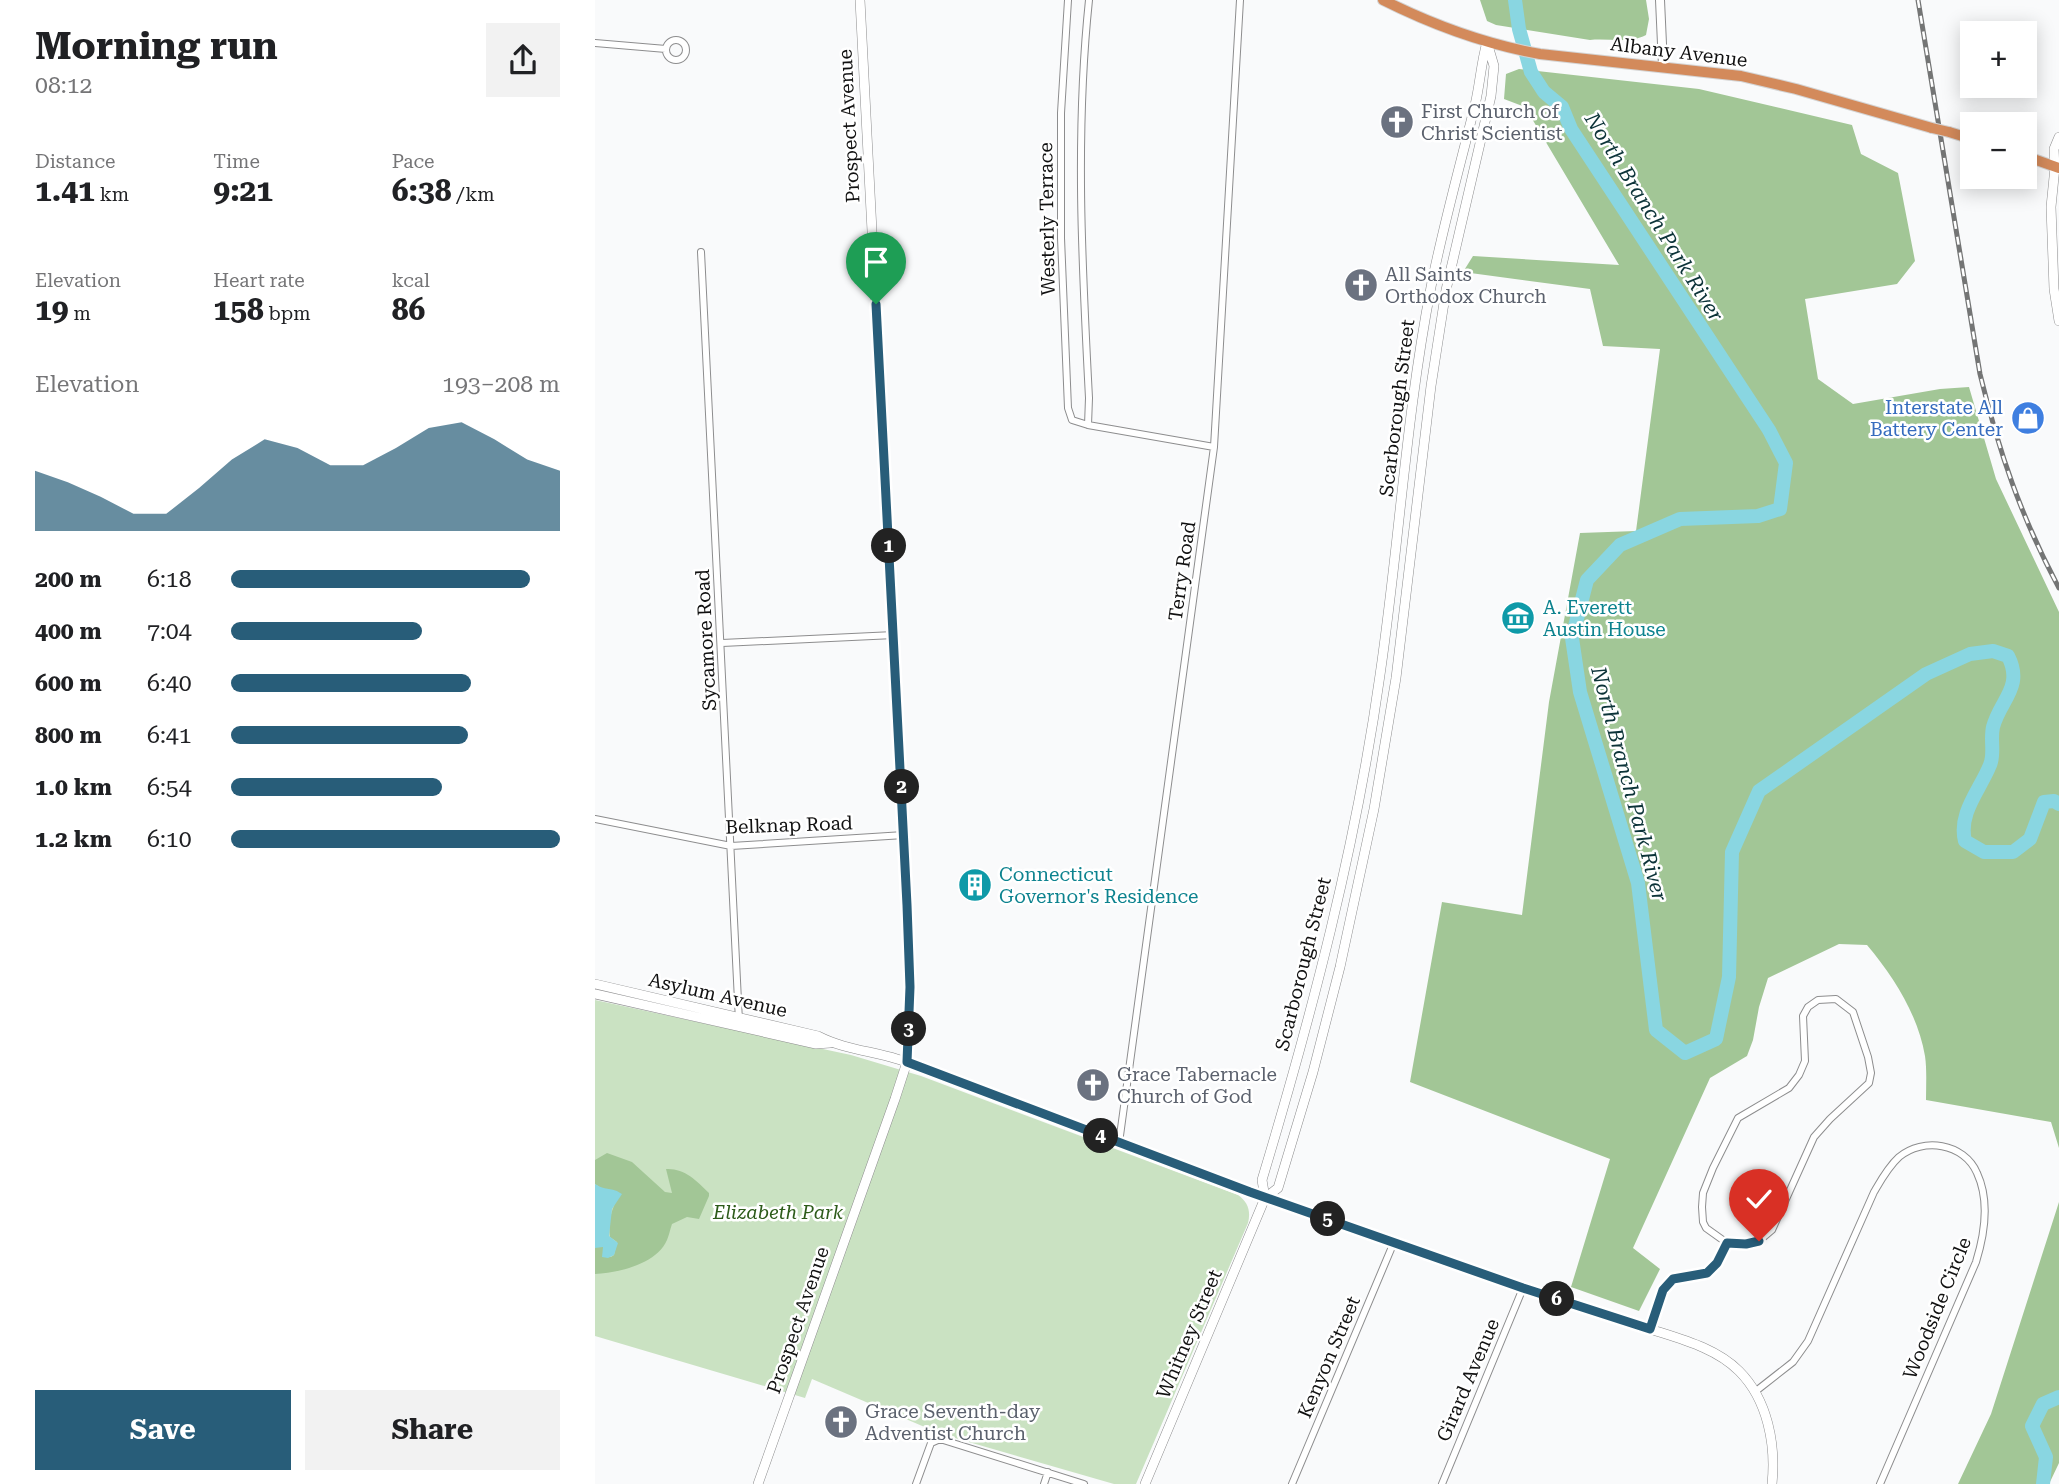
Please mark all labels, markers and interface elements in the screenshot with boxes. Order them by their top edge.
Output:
map controls [1960,21,2037,189]
button: + [1960,21,2037,98]
button: share [486,23,560,97]
text: Morning run [35,24,278,68]
street label: Albany Avenue [1609,32,1749,72]
street label: Prospect Avenue [833,48,865,204]
text: 08:12 [35,72,92,99]
place label: First Church of Christ Scientist [1421,100,1563,145]
church icon: First Church of Christ Scientist [1378,103,1416,141]
water label: North Branch Park River [1579,107,1728,326]
button: − [1960,112,2037,189]
street label: Westerly Terrace [1034,142,1060,296]
text: Distance [35,150,115,173]
text: Time [213,150,260,173]
text: Pace [392,150,435,173]
text: 1.41 [35,173,95,208]
text: 9:21 [213,173,273,208]
text: 6:38 [392,173,451,208]
text: km [95,183,129,206]
text: /km [451,183,495,206]
pin [846,232,906,304]
icon: arrive [857,243,895,281]
place label: All Saints Orthodox Church [1385,263,1547,308]
church icon: All Saints Orthodox Church [1342,266,1380,304]
text: Elevation [35,269,121,292]
text: Heart rate [213,269,305,292]
text: kcal [392,269,430,292]
text: 19 [35,292,69,327]
text: 158 [213,292,264,327]
text: 86 [392,292,425,327]
text: m [69,302,91,325]
text: bpm [264,302,311,325]
street label: Scarborough Street [1375,318,1419,498]
text: Elevation [35,371,139,398]
text: 193–208 m [442,371,560,398]
place label: Interstate All Battery Center [1870,396,2003,441]
shop icon: Interstate All Battery Center [2009,399,2047,437]
street label: Terry Road [1164,520,1200,622]
pin: 1 [871,528,907,564]
text: 1 [883,534,894,557]
text: 200 m [35,566,102,593]
text: 6:18 [147,566,192,593]
street label: Sycamore Road [691,569,721,711]
place label: A. Everett Austin House [1543,596,1666,641]
museum icon: A. Everett Austin House [1499,599,1537,637]
text: 400 m [35,618,102,645]
text: 7:04 [147,618,192,645]
water label: North Branch Park River [1586,663,1672,904]
text: 600 m [35,670,102,697]
text: 6:40 [147,670,192,697]
text: 800 m [35,722,102,749]
text: 6:41 [147,722,192,749]
pin: 2 [885,770,919,804]
text: 1.0 km [35,774,112,801]
text: 6:54 [147,774,192,801]
text: 2 [896,775,907,798]
street label: Belknap Road [725,811,853,839]
text: 1.2 km [35,826,112,853]
text: 6:10 [147,826,192,853]
place label: Connecticut Governor's Residence [999,863,1198,908]
building icon: Connecticut Governor's Residence [956,866,994,904]
street label: Scarborough Street [1270,875,1336,1053]
street label: Asylum Avenue [646,968,790,1022]
pin: 3 [891,1012,927,1046]
text: 3 [903,1017,914,1040]
place label: Grace Tabernacle Church of God [1117,1063,1277,1108]
church icon: Grace Tabernacle Church of God [1074,1066,1112,1104]
pin: 4 [1084,1118,1119,1154]
text: 4 [1095,1124,1106,1147]
pin [1729,1169,1789,1241]
icon: check [1740,1180,1778,1218]
park label: Elizabeth Park [712,1201,844,1224]
pin: 5 [1311,1202,1345,1236]
text: 5 [1322,1207,1333,1230]
street label: Woodside Circle [1898,1234,1976,1382]
street label: Prospect Avenue [762,1243,834,1397]
street label: Whitney Street [1151,1266,1227,1402]
pin: 6 [1539,1282,1574,1316]
text: 6 [1551,1287,1562,1310]
street label: Kenyon Street [1293,1293,1365,1421]
street label: Girard Avenue [1432,1315,1504,1445]
button: Save [35,1390,291,1470]
button: Share [305,1390,560,1470]
place label: Grace Seventh-day Adventist Church [865,1400,1041,1445]
church icon: Grace Seventh-day Adventist Church [822,1403,860,1441]

